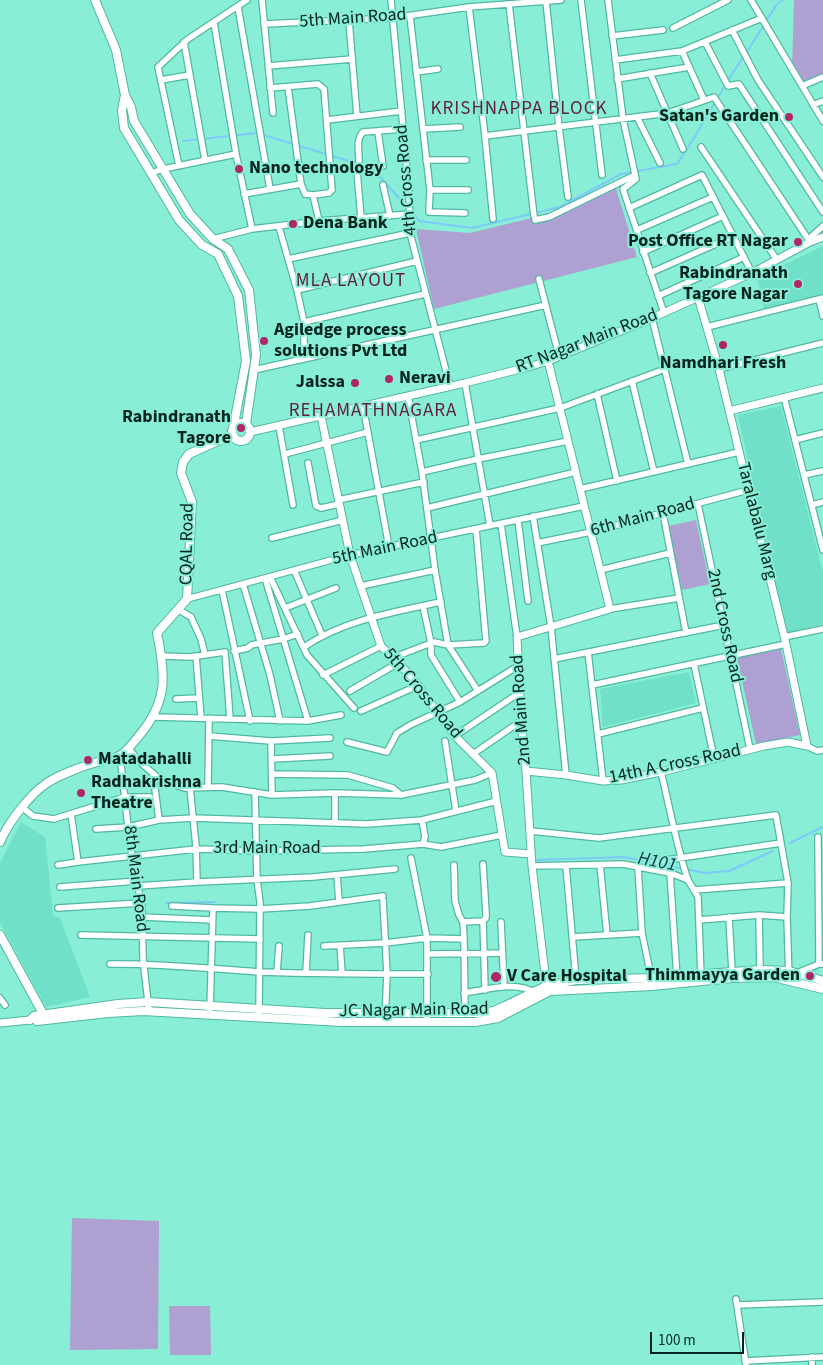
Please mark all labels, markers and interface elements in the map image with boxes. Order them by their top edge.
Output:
street label: 5th Main Road [299,4,407,34]
district label: KRISHNAPPA BLOCK [428,99,610,121]
place label: Satan's Garden [659,106,779,128]
marker: Satan's Garden [783,111,795,123]
street label: 4th Cross Road [391,123,423,237]
place label: Nano technology [249,158,383,180]
marker: Nano technology [233,163,245,175]
place label: Dena Bank [303,213,388,235]
marker: Dena Bank [287,218,299,230]
place label: Post Office RT Nagar [628,231,788,253]
marker: Post Office RT Nagar [792,236,804,248]
place label: Rabindranath Tagore Nagar [679,263,788,306]
district label: MLA LAYOUT [295,271,407,293]
marker: Rabindranath Tagore Nagar [792,278,804,290]
street label: RT Nagar Main Road [513,305,661,379]
place label: Agiledge process solutions Pvt Ltd [274,320,407,362]
marker: Agiledge process solutions Pvt Ltd [258,335,270,347]
marker: Namdhari Fresh [717,339,729,351]
place label: Namdhari Fresh [660,353,786,375]
place label: Neravi [399,368,451,390]
place label: Jalssa [296,372,345,394]
marker: Neravi [383,373,395,385]
marker: Jalssa [349,377,361,389]
district label: REHAMATHNAGARA [287,401,459,423]
place label: Rabindranath Tagore [122,407,231,449]
marker: Rabindranath Tagore [235,422,247,434]
street label: Taralabalu Marg [731,460,781,582]
street label: 6th Main Road [588,494,698,542]
street label: CQAL Road [176,503,200,585]
street label: 5th Main Road [330,527,440,571]
street label: 2nd Cross Road [701,567,747,685]
street label: 5th Cross Road [378,644,466,744]
street label: 2nd Main Road [507,654,537,766]
street label: 14th A Cross Road [607,740,743,790]
place label: Matadahalli [98,749,192,771]
marker: Matadahalli [82,754,94,766]
place label: Radhakrishna Theatre [91,772,201,814]
marker: Radhakrishna Theatre [75,787,87,799]
street label: 8th Main Road [118,825,152,933]
street label: 3rd Main Road [213,838,321,860]
water label: H101 [636,848,678,878]
place label: Thimmayya Garden [645,965,800,987]
place label: V Care Hospital [507,966,627,988]
marker: V Care Hospital [489,970,503,984]
marker: Thimmayya Garden [804,970,816,982]
street label: JC Nagar Main Road [339,999,489,1023]
scale bar [653,1322,747,1354]
text: 100 m [658,1330,696,1351]

